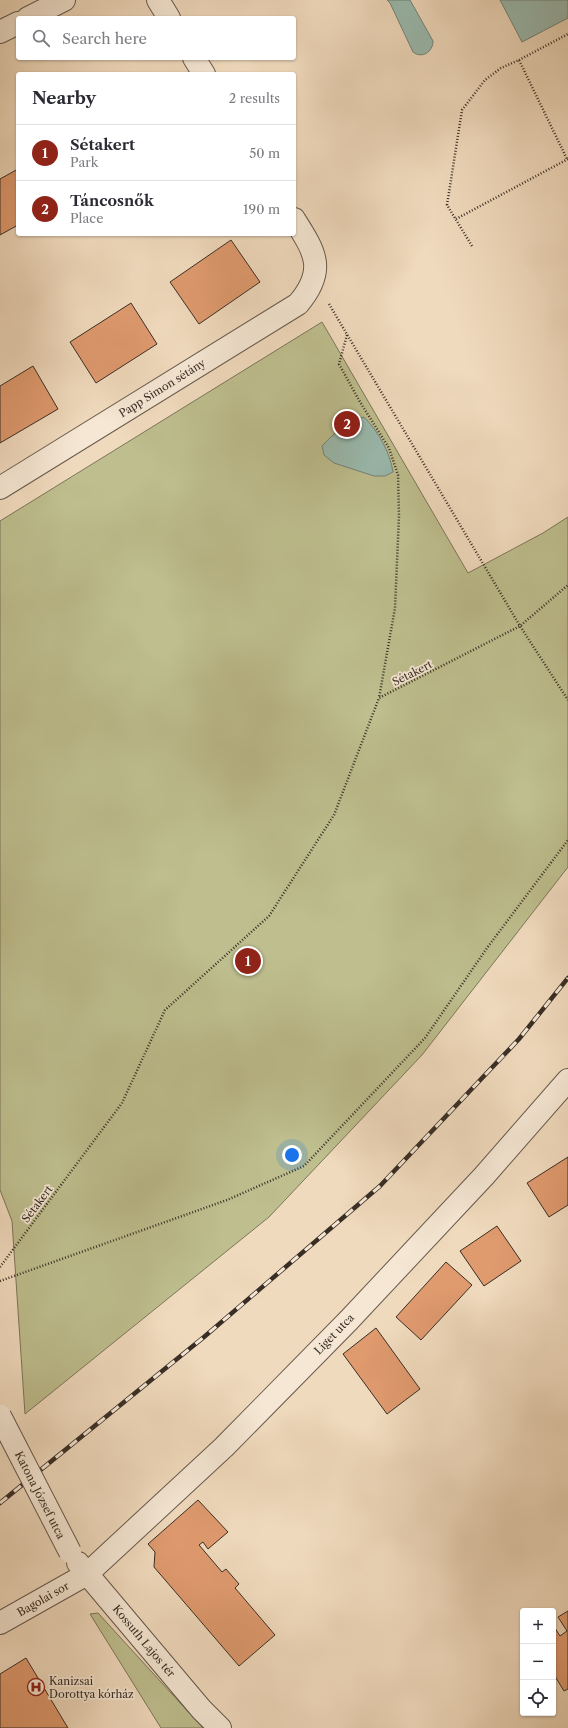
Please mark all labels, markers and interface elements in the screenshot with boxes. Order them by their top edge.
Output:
search box [16,16,296,60]
icon: search [30,27,52,49]
text: Search here [62,29,147,48]
text: Nearby [32,88,96,108]
text: 2 results [229,90,280,106]
text: Sétakert [70,135,135,154]
text: 1 [42,145,48,161]
text: 50 m [249,145,280,161]
text: Park [70,154,98,170]
text: Táncosnők [70,191,154,210]
text: 2 [41,201,49,217]
text: 190 m [243,201,280,217]
text: Place [70,210,103,226]
street label: Papp Simon sétány [116,355,209,420]
pin: 2 [334,409,360,439]
street label: Sétakert [390,657,434,689]
pin: 1 [235,946,261,976]
your location [282,1145,302,1165]
street label: Sétakert [18,1183,56,1225]
street label: Liget utca [311,1310,357,1357]
street label: Katona József utca [12,1449,68,1541]
street label: Bagolai sor [15,1578,72,1619]
street label: Kossuth Lajos tér [110,1602,179,1680]
map controls [520,1608,556,1716]
button: + [520,1608,556,1644]
button: − [520,1644,556,1680]
place label: Kanizsai Dorottya kórház [49,1674,134,1701]
hospital icon: Kanizsai Dorottya kórház [26,1677,46,1697]
button: locate [520,1680,556,1716]

